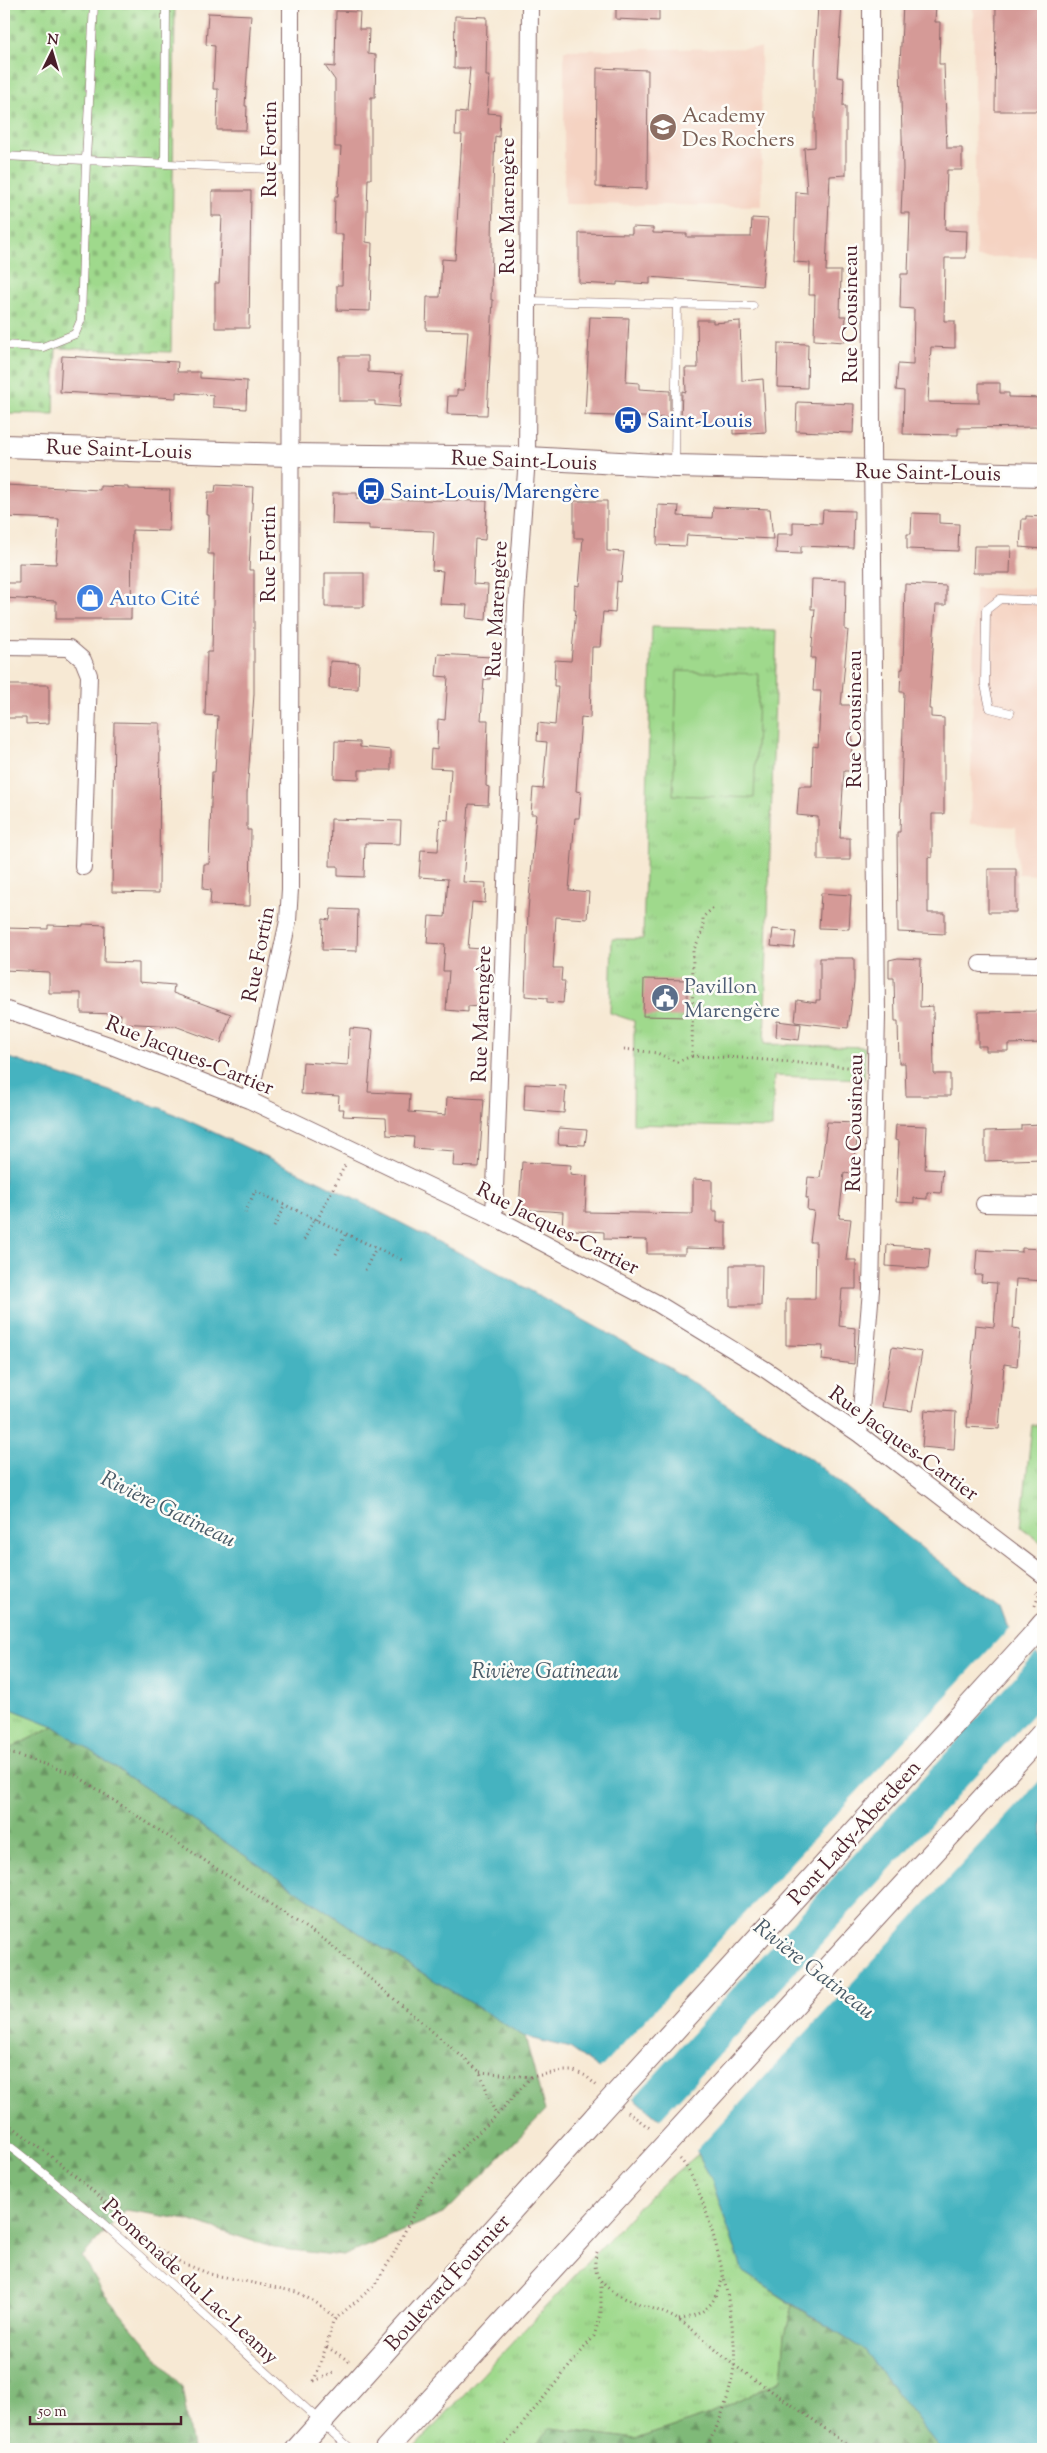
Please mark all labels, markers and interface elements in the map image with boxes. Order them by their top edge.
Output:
north arrow [28,28,78,78]
text: N [47,31,59,51]
street label: Rue Fortin [256,100,286,198]
place label: Academy Des Rochers [682,102,795,156]
school or university icon: Academy Des Rochers [648,112,678,142]
street label: Rue Marengère [494,138,524,274]
street label: Rue Cousineau [837,245,867,383]
bus stop icon: Saint-Louis [613,405,643,435]
place label: Saint-Louis [647,407,752,437]
street label: Rue Saint-Louis [45,433,192,469]
street label: Rue Saint-Louis [450,444,597,480]
street label: Rue Saint-Louis [855,458,1001,490]
bus stop icon: Saint-Louis/Marengère [356,476,386,506]
place label: Saint-Louis/Marengère [390,478,599,508]
street label: Rue Fortin [255,505,285,603]
street label: Rue Marengère [479,540,517,678]
shop icon: Auto Cité [75,583,105,613]
place label: Auto Cité [109,585,200,615]
street label: Rue Cousineau [841,650,871,788]
street label: Rue Fortin [236,904,284,1005]
street label: Rue Marengère [466,945,500,1083]
place label: Pavillon Marengère [684,973,780,1027]
public building icon: Pavillon Marengère [650,983,680,1013]
street label: Rue Jacques-Cartier [101,1009,278,1104]
street label: Rue Cousineau [840,1054,872,1193]
street label: Rue Jacques-Cartier [470,1176,644,1284]
street label: Rue Jacques-Cartier [822,1380,984,1509]
water label: Rivière Gatineau [95,1464,241,1557]
water label: Rivière Gatineau [472,1657,619,1689]
street label: Pont Lady-Aberdeen [782,1754,929,1912]
water label: Rivière Gatineau [745,1913,881,2028]
street label: Promenade du Lac-Leamy [95,2192,285,2373]
street label: Boulevard Fournier [379,2208,518,2358]
scale bar [30,2393,181,2425]
text: 50 m [37,2402,67,2423]

